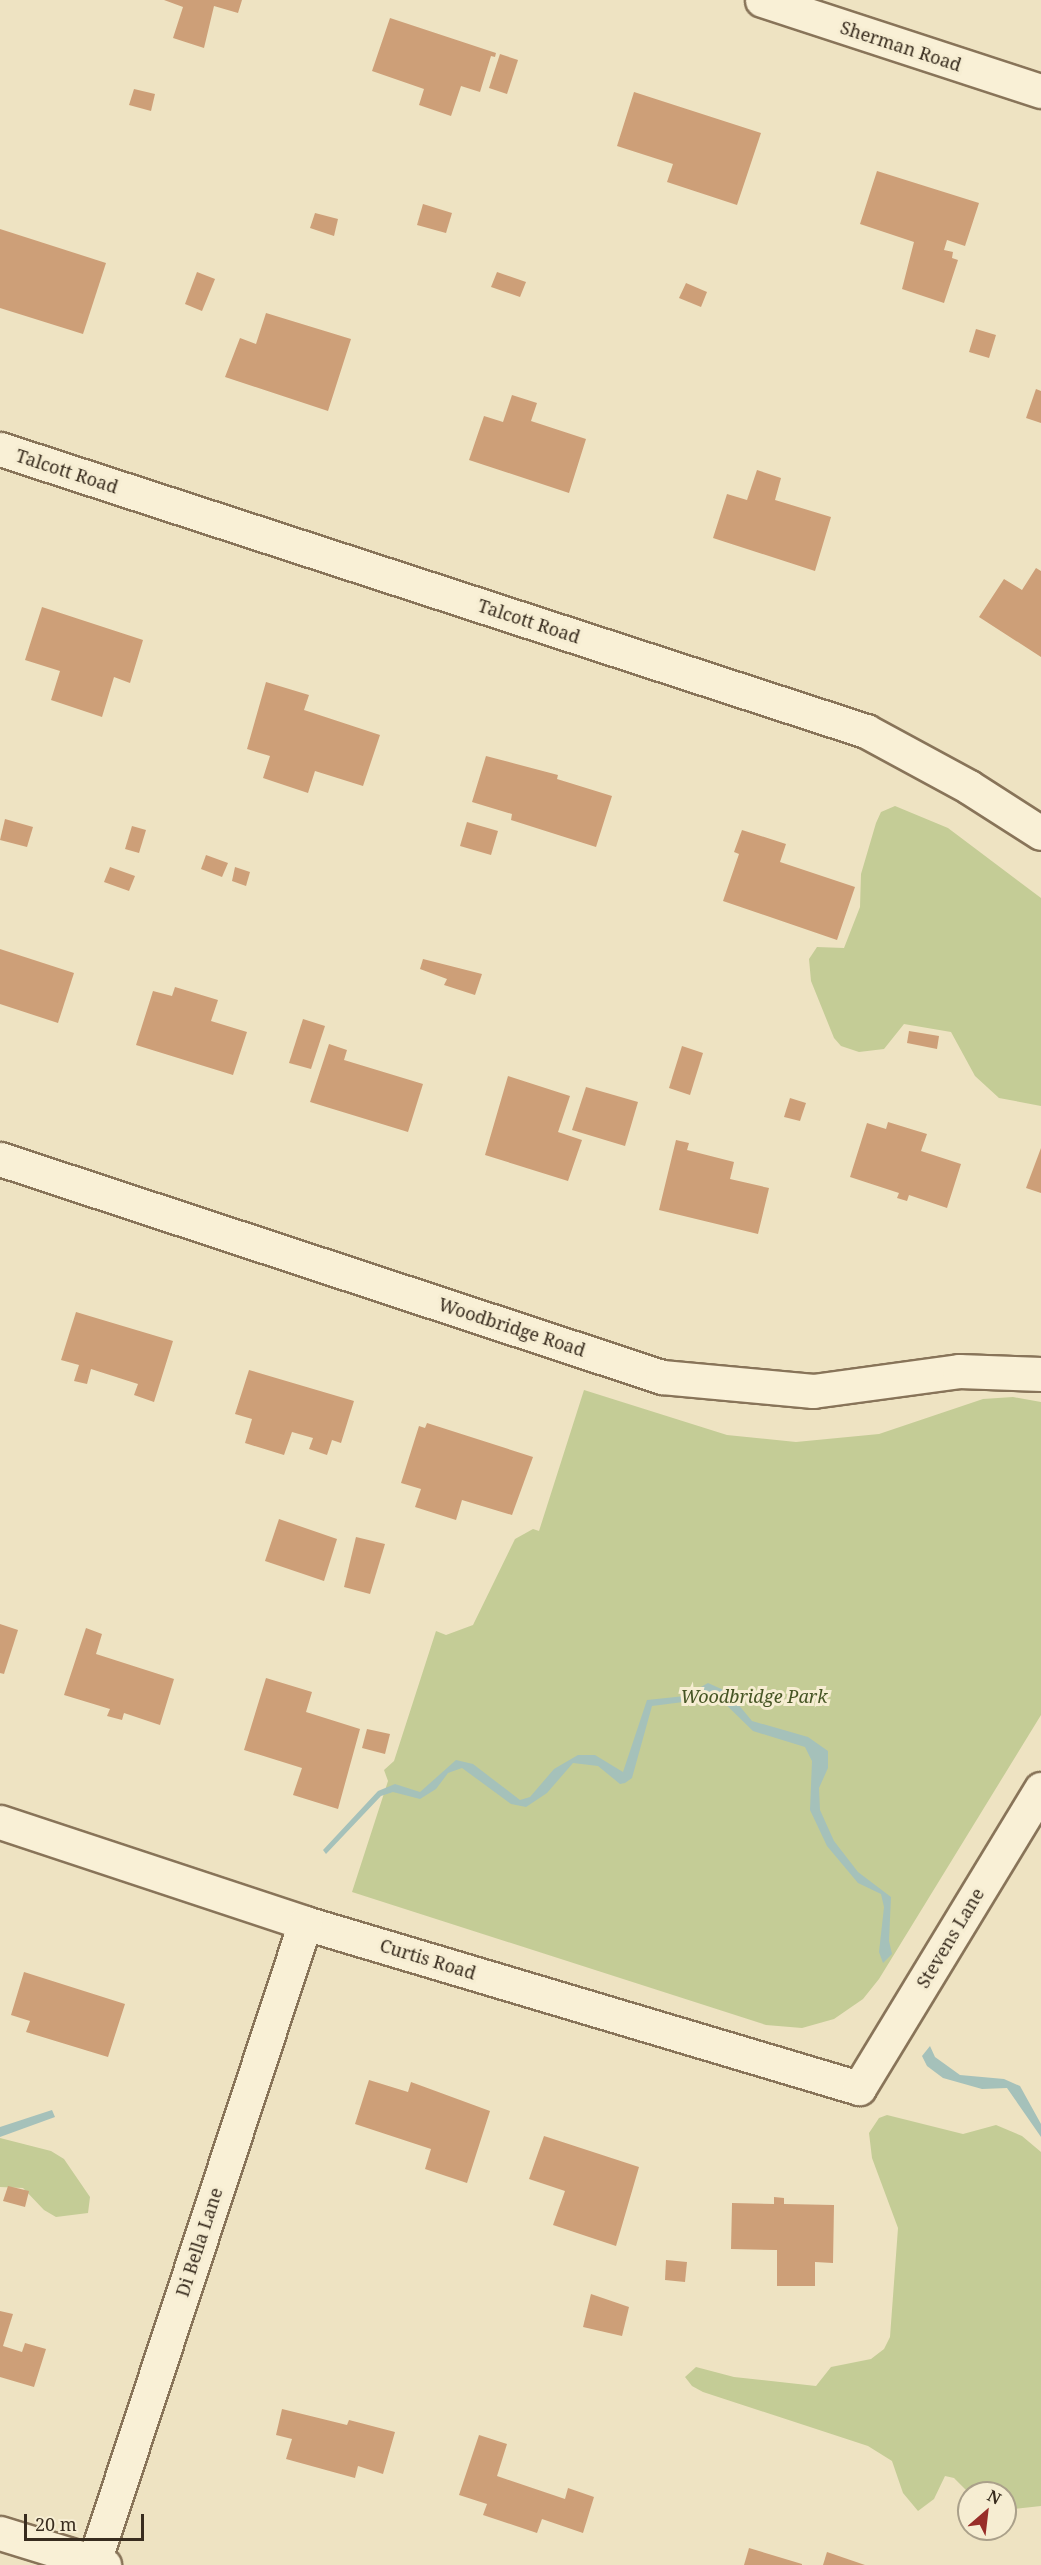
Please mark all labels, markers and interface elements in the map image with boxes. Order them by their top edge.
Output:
street label: Sherman Road [838,16,964,76]
street label: Talcott Road [13,444,121,498]
street label: Talcott Road [475,594,583,648]
street label: Woodbridge Road [436,1293,588,1361]
park label: Woodbridge Park [680,1685,828,1707]
street label: Stevens Lane [912,1884,988,1992]
street label: Curtis Road [377,1934,479,1984]
street label: Di Bella Lane [171,2185,227,2299]
north arrow [957,2481,1017,2541]
text: N [984,2484,1005,2510]
scale bar [27,2502,147,2540]
text: 20 m [35,2512,77,2536]

